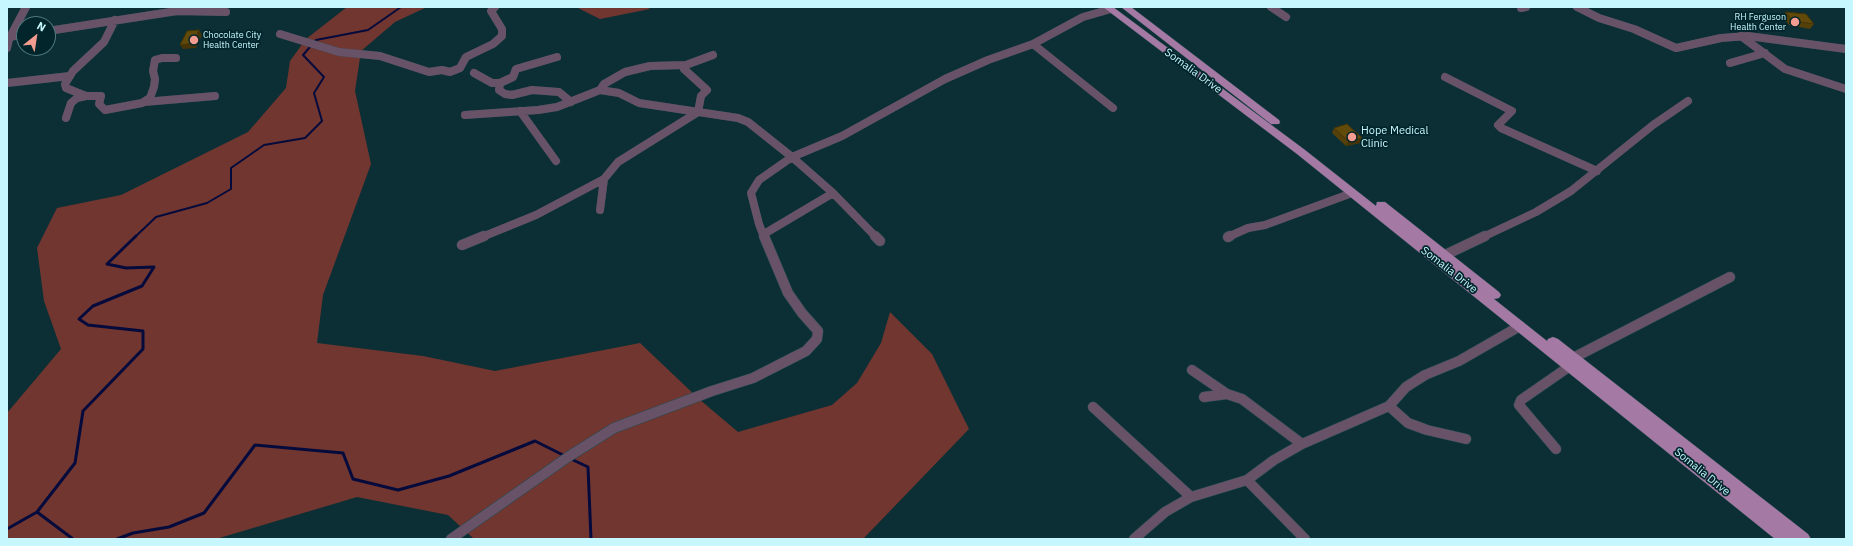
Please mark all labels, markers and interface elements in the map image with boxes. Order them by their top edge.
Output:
place label: RH Ferguson Health Center [1730,12,1786,33]
north arrow [16,16,56,56]
marker: RH Ferguson Health Center [1789,16,1801,28]
text: N [35,18,48,35]
place label: Chocolate City Health Center [203,30,261,51]
marker: Chocolate City Health Center [188,34,200,46]
street label: Somalia Drive [1162,46,1224,96]
place label: Hope Medical Clinic [1361,124,1428,150]
marker: Hope Medical Clinic [1346,131,1358,143]
street label: Somalia Drive [1418,244,1480,296]
street label: Somalia Drive [1672,446,1732,498]

